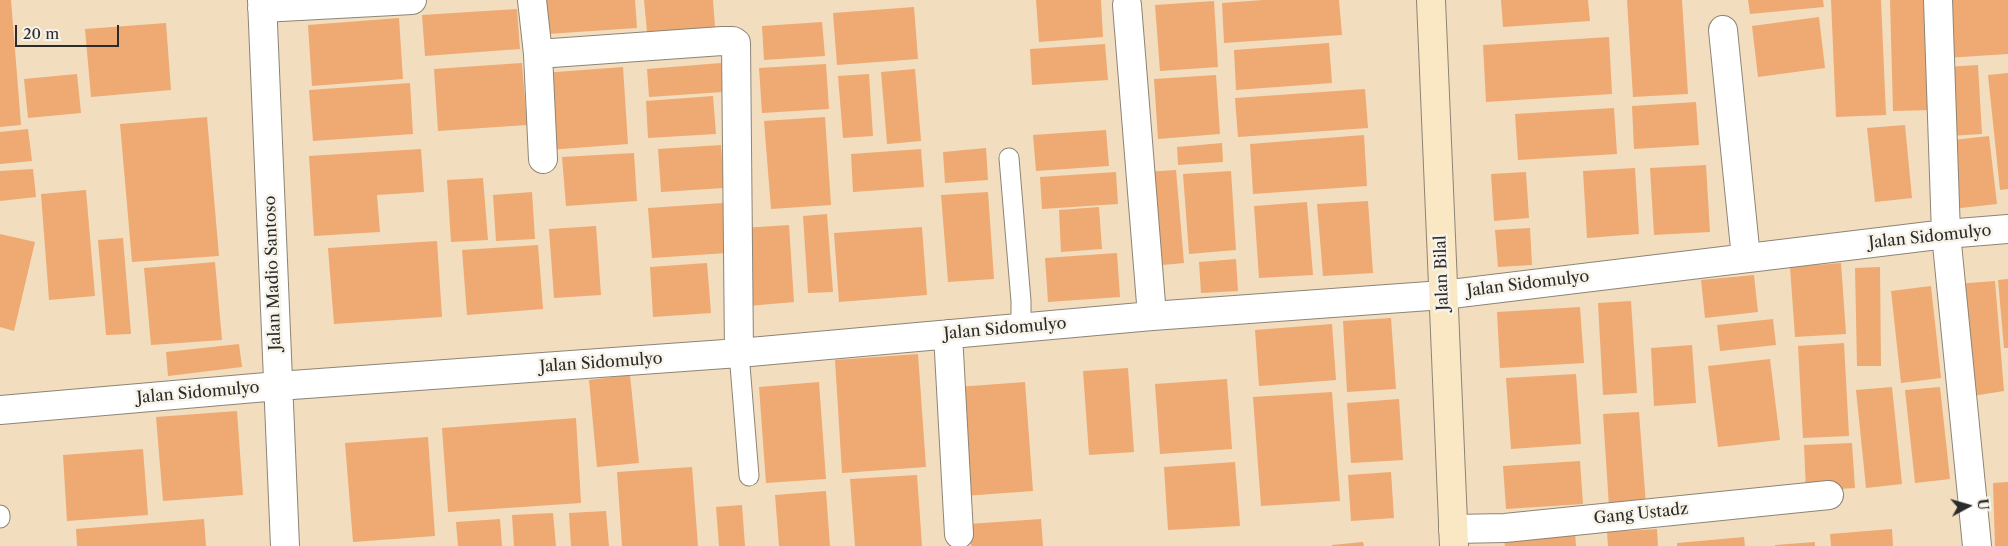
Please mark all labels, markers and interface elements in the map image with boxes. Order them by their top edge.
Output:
scale bar [18,15,121,47]
text: 20 m [23,24,59,43]
street label: Jalan Madio Santoso [261,195,285,351]
street label: Jalan Sidomulyo [1868,221,1992,253]
street label: Jalan Bilal [1431,235,1453,311]
street label: Jalan Sidomulyo [1466,267,1590,301]
street label: Jalan Sidomulyo [943,314,1067,344]
street label: Jalan Sidomulyo [539,349,663,377]
street label: Jalan Sidomulyo [136,378,260,408]
north arrow [1943,481,1993,531]
text: U [1973,498,1992,511]
street label: Gang Ustadz [1593,499,1689,529]

